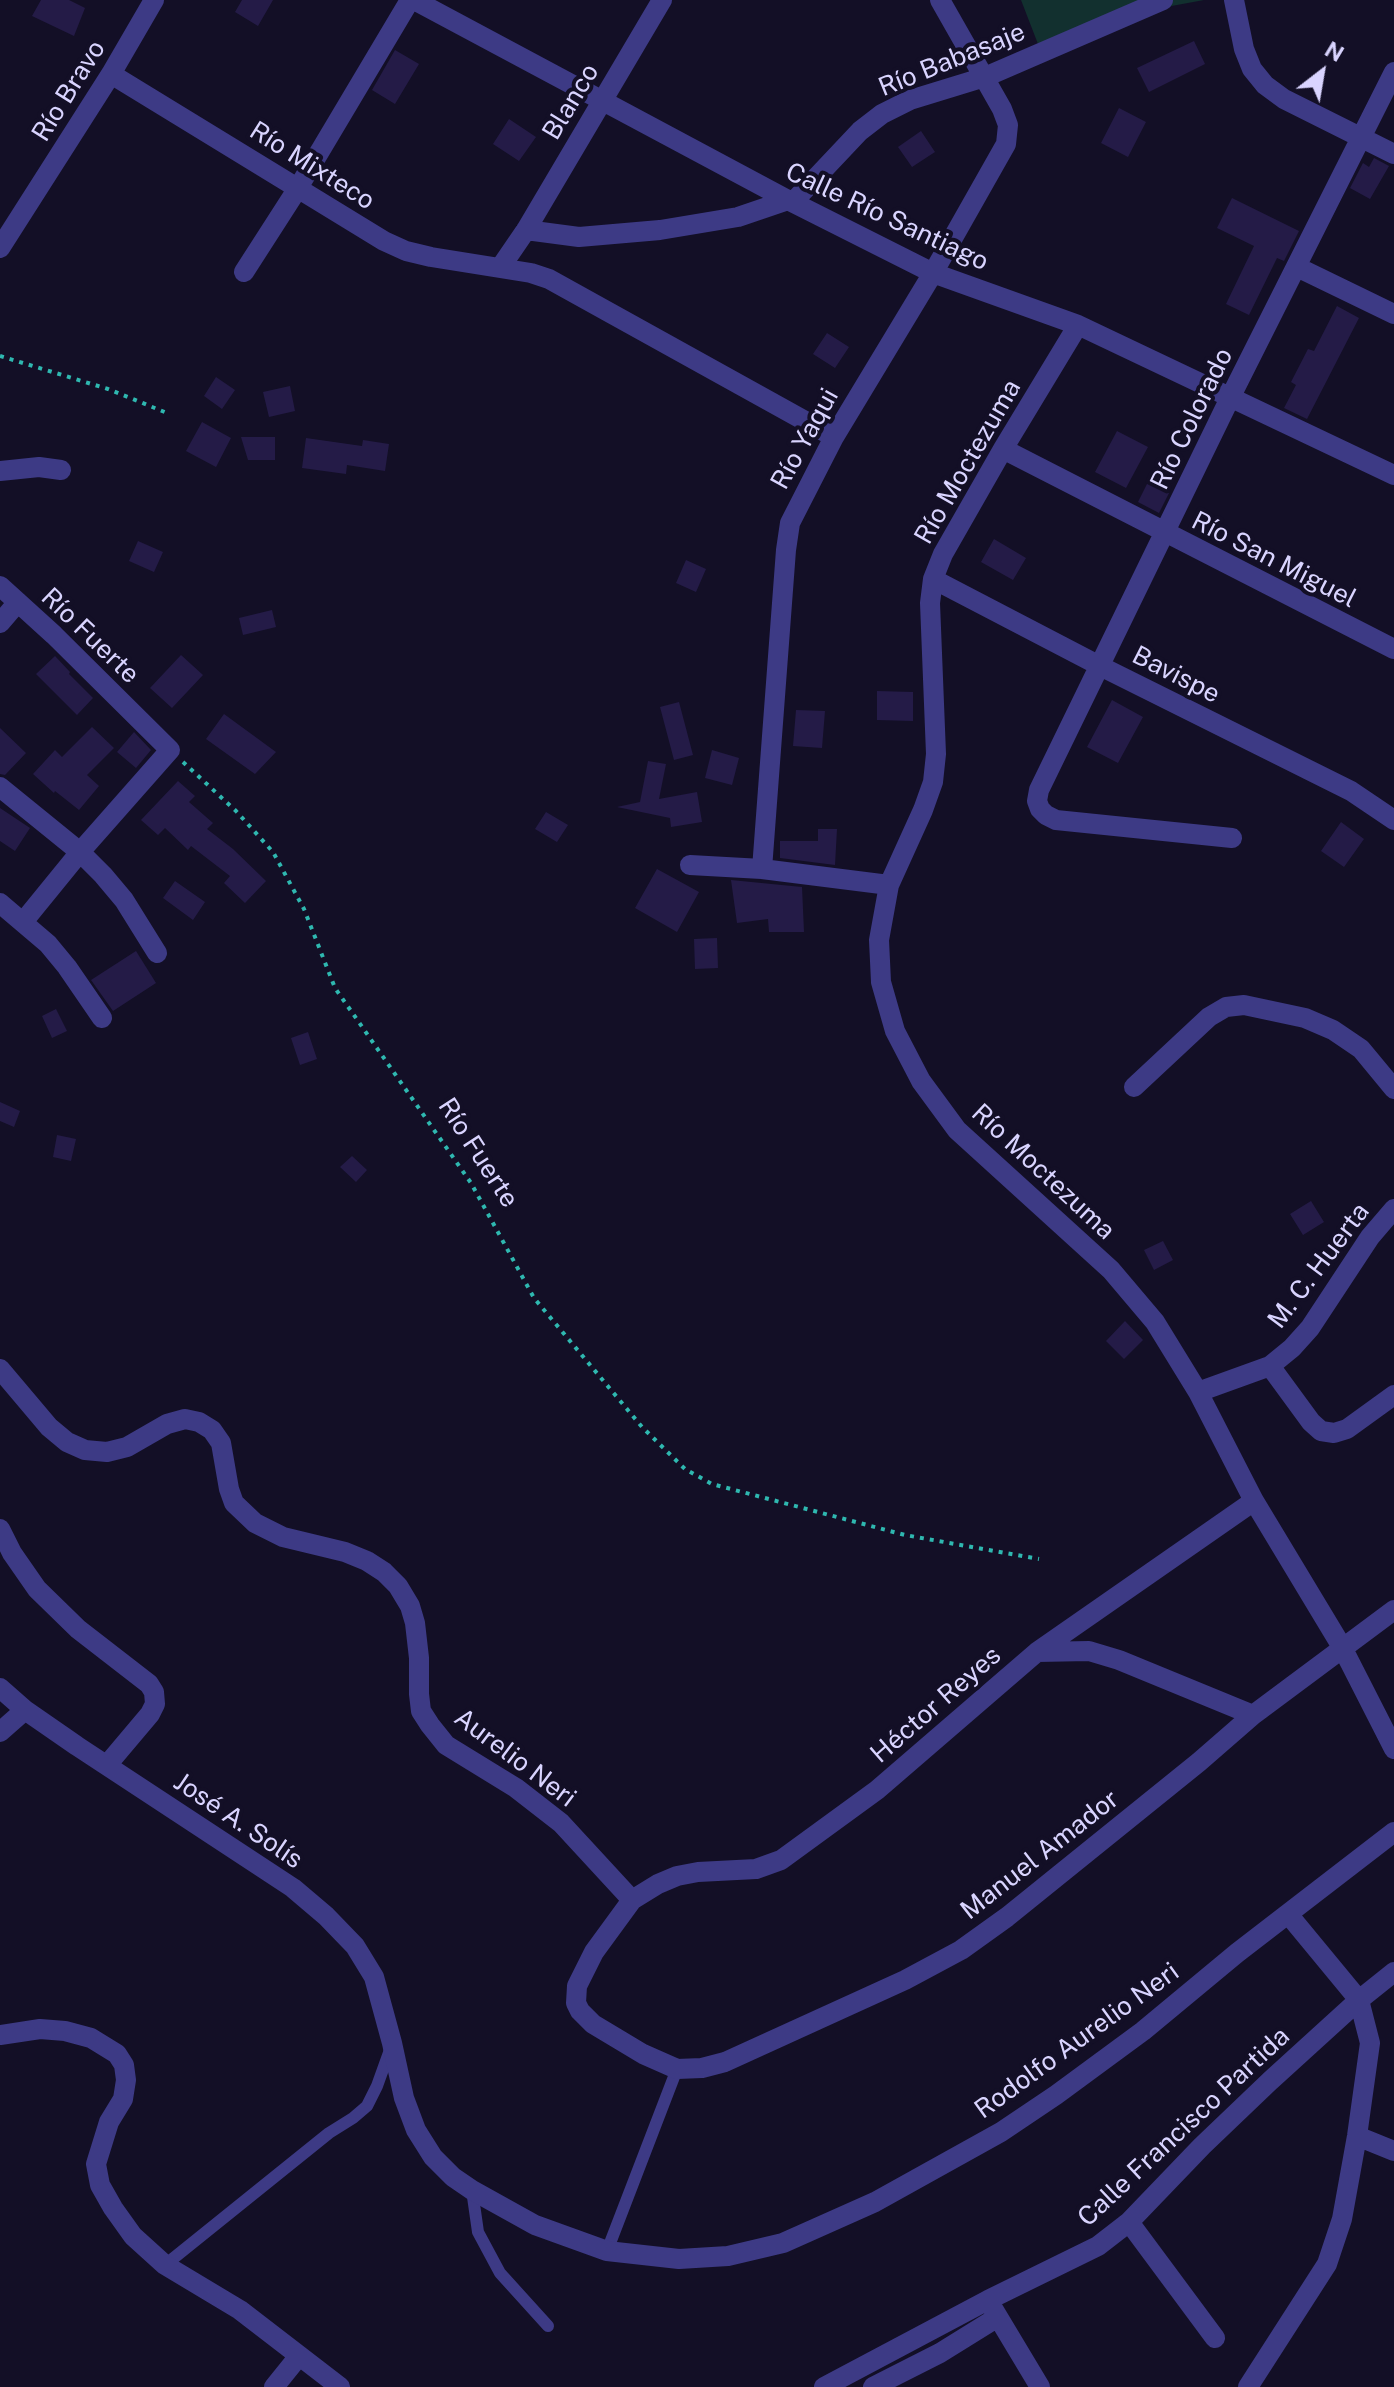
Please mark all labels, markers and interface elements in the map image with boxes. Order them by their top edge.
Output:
street label: Río Babasaje [874,16,1030,104]
north arrow [1282,32,1362,112]
street label: Río Bravo [26,35,112,147]
text: N [1320,36,1348,67]
street label: Blanco [536,58,606,146]
street label: Río Mixteco [244,115,380,217]
street label: Calle Río Santiago [781,156,993,278]
street label: Río Colorado [1144,343,1240,495]
street label: Río Moctezuma [908,374,1028,550]
street label: Río Yaqui [765,383,845,495]
street label: Río San Miguel [1186,505,1362,615]
street label: Río Fuerte [35,582,145,690]
street label: Bavispe [1127,640,1225,710]
street label: Río Fuerte [431,1092,525,1214]
street label: Río Moctezuma [965,1098,1121,1246]
street label: M. C. Huerta [1262,1197,1376,1335]
street label: Héctor Reyes [865,1640,1007,1770]
street label: Aurelio Neri [448,1702,582,1814]
street label: José A. Solís [168,1766,308,1876]
street label: Manuel Amador [955,1784,1125,1926]
street label: Rodolfo Aurelio Neri [969,1956,1185,2126]
street label: Calle Francisco Partida [1072,2021,1296,2233]

